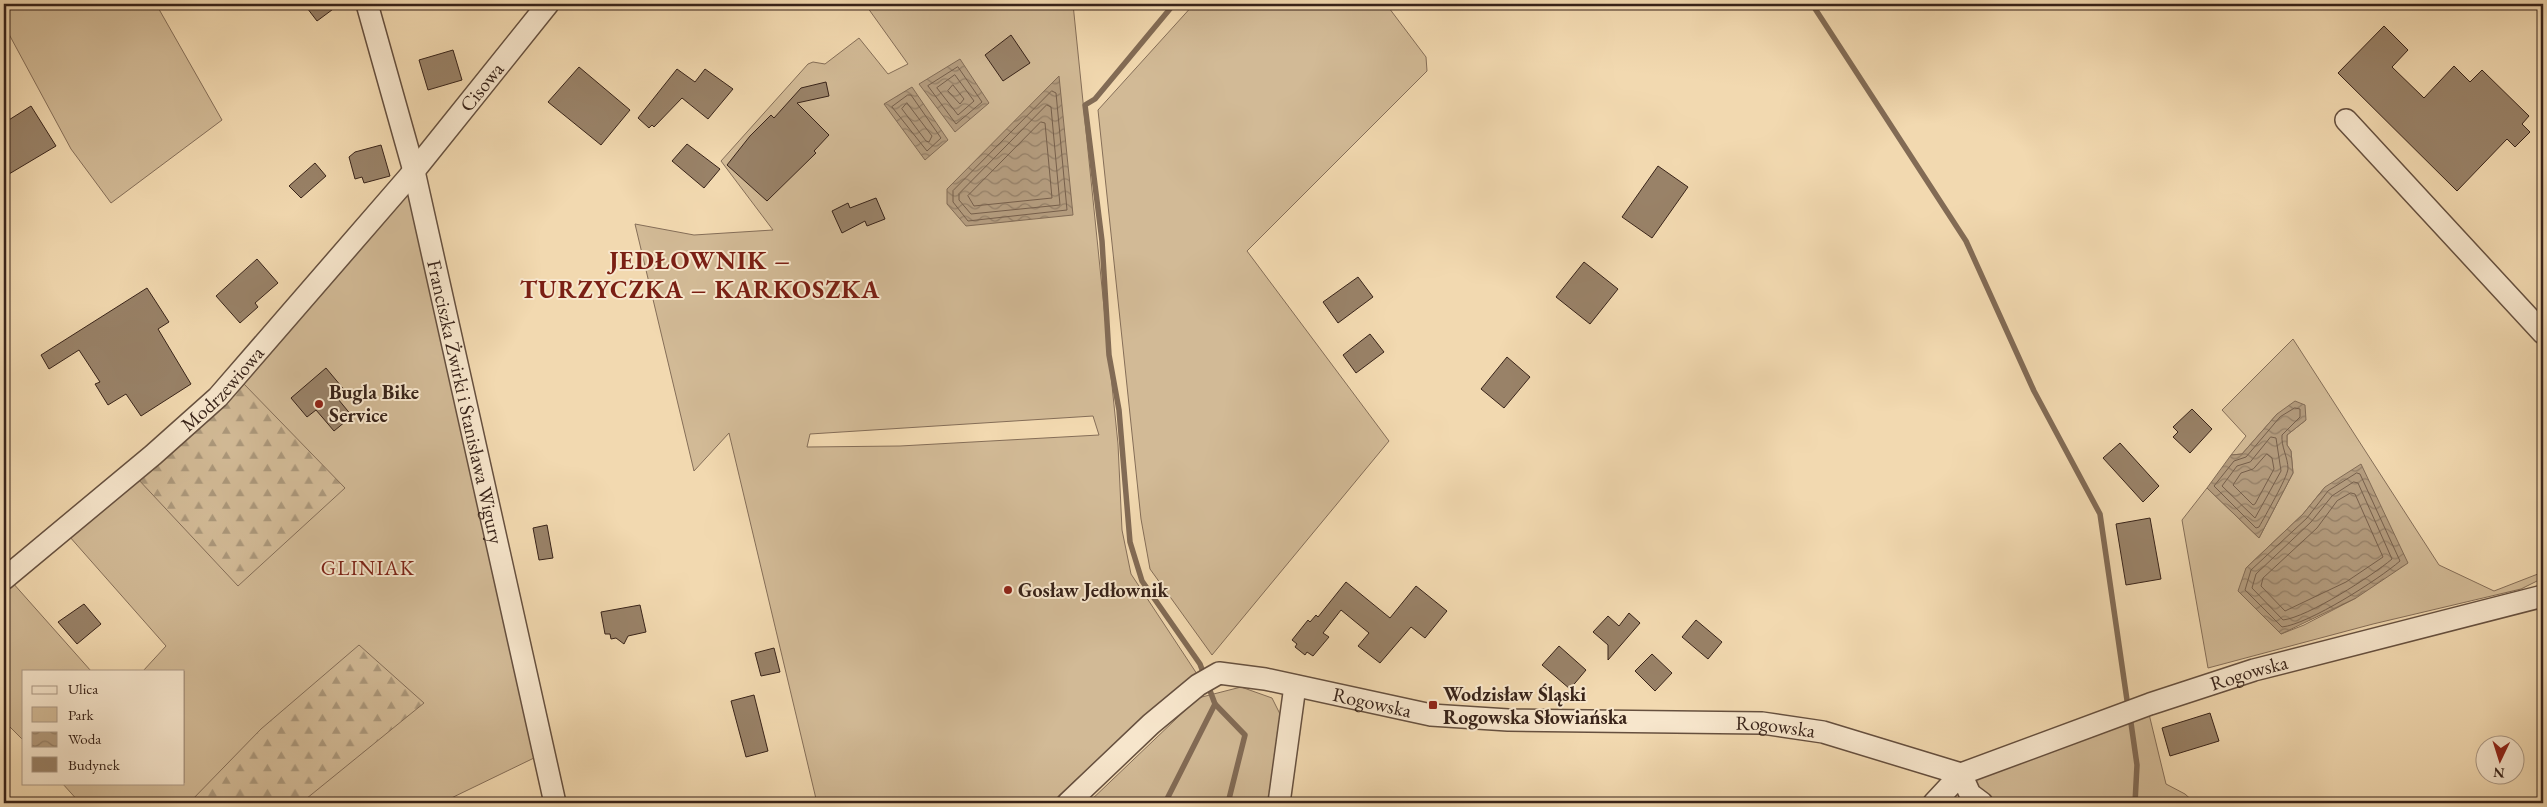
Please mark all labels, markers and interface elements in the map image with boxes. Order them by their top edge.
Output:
street label: Cisowa [454,57,509,117]
district label: JEDŁOWNIK – TURZYCZKA – KARKOSZKA [520,244,880,305]
street label: Franciszka Żwirki i Stanisława Wigury [421,257,510,546]
street label: Modrzewiowa [175,340,270,437]
place label: Bugla Bike Service [329,379,419,428]
marker: Bugla Bike Service [313,398,325,410]
district label: GLINIAK [321,554,415,581]
place label: Gosław Jedłownik [1018,577,1170,603]
marker: Gosław Jedłownik [1002,584,1014,596]
street label: Rogowska [2207,649,2291,697]
legend [22,670,185,784]
text: Ulica [68,679,98,698]
street label: Rogowska [1330,681,1414,723]
place label: Wodzisław Śląski Rogowska Słowiańska [1443,681,1628,730]
marker: Wodzisław Śląski Rogowska Słowiańska [1427,699,1439,711]
text: Park [68,705,95,724]
street label: Rogowska [1736,710,1817,744]
text: Woda [68,729,101,748]
north arrow [2474,734,2524,784]
text: Budynek [68,755,121,774]
text: N [2492,764,2505,782]

